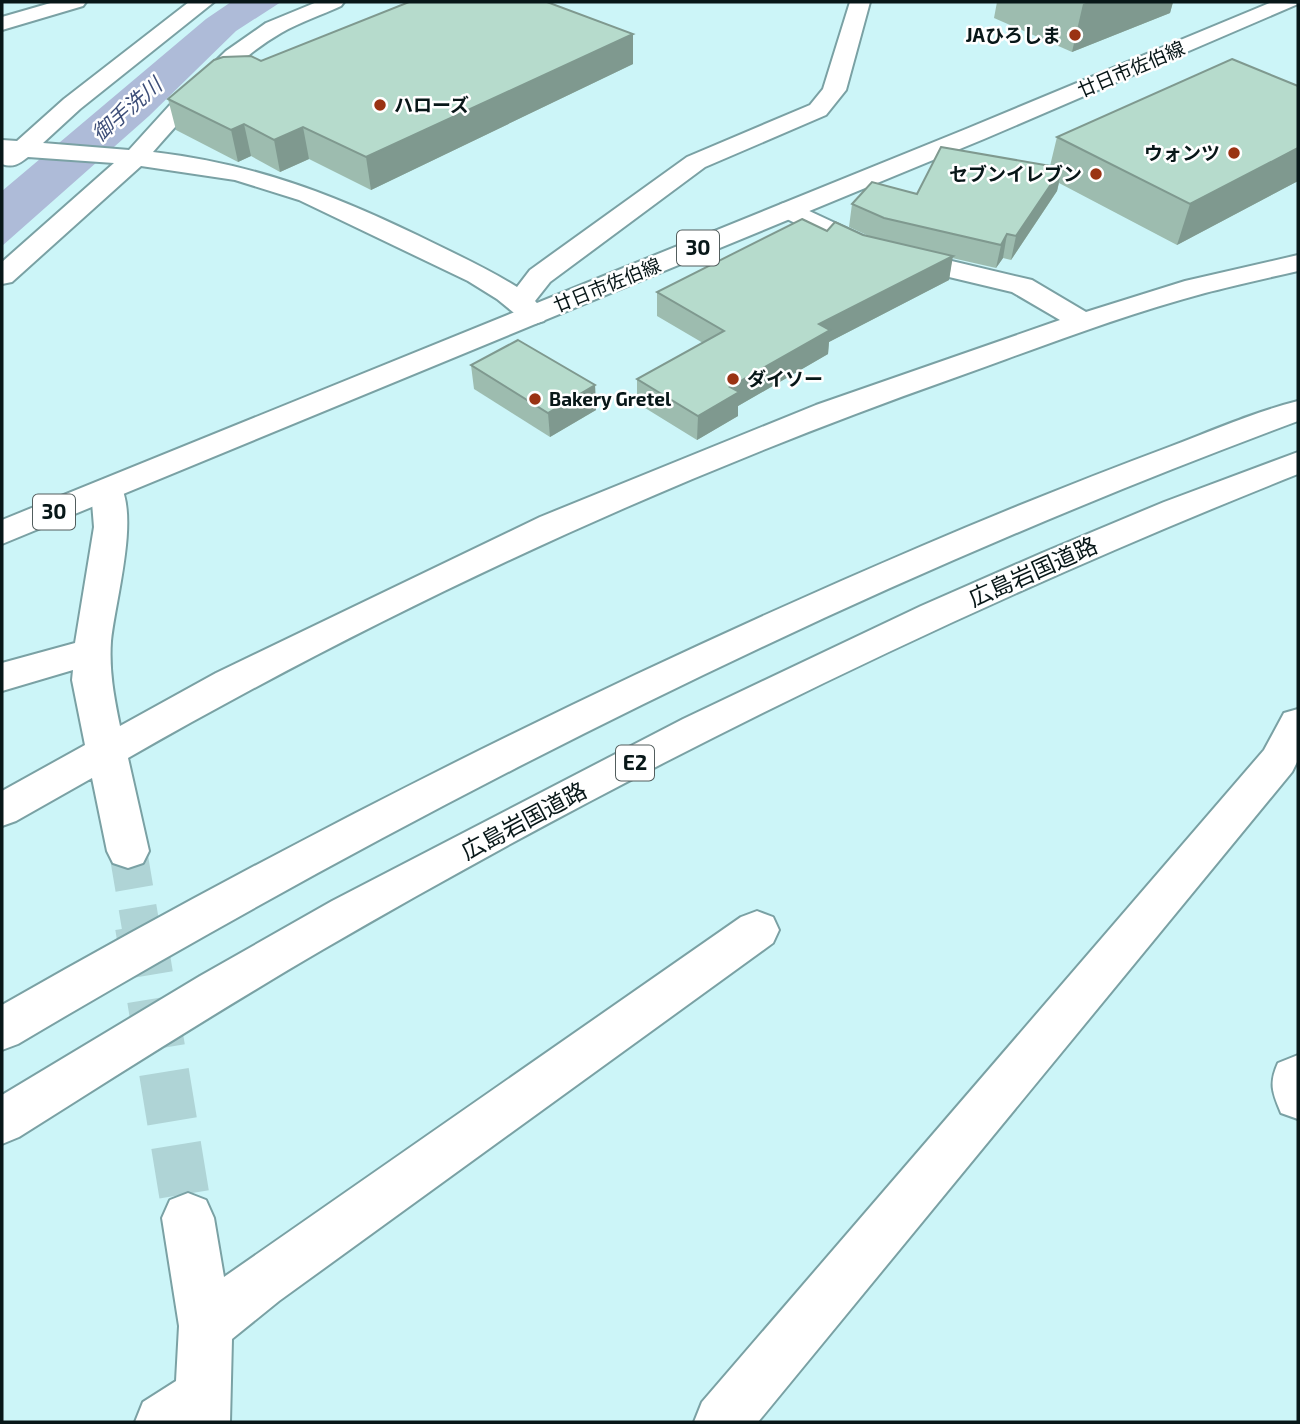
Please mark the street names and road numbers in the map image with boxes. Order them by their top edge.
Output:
street label: 廿日市佐伯線 [1074,36,1188,101]
road number: 30 [677,230,719,266]
street label: 廿日市佐伯線 [550,253,664,317]
road number: 30 [33,494,75,530]
street label: 広島岩国道路 [964,530,1101,612]
road number: E2 [616,746,654,780]
street label: 広島岩国道路 [456,775,591,865]

